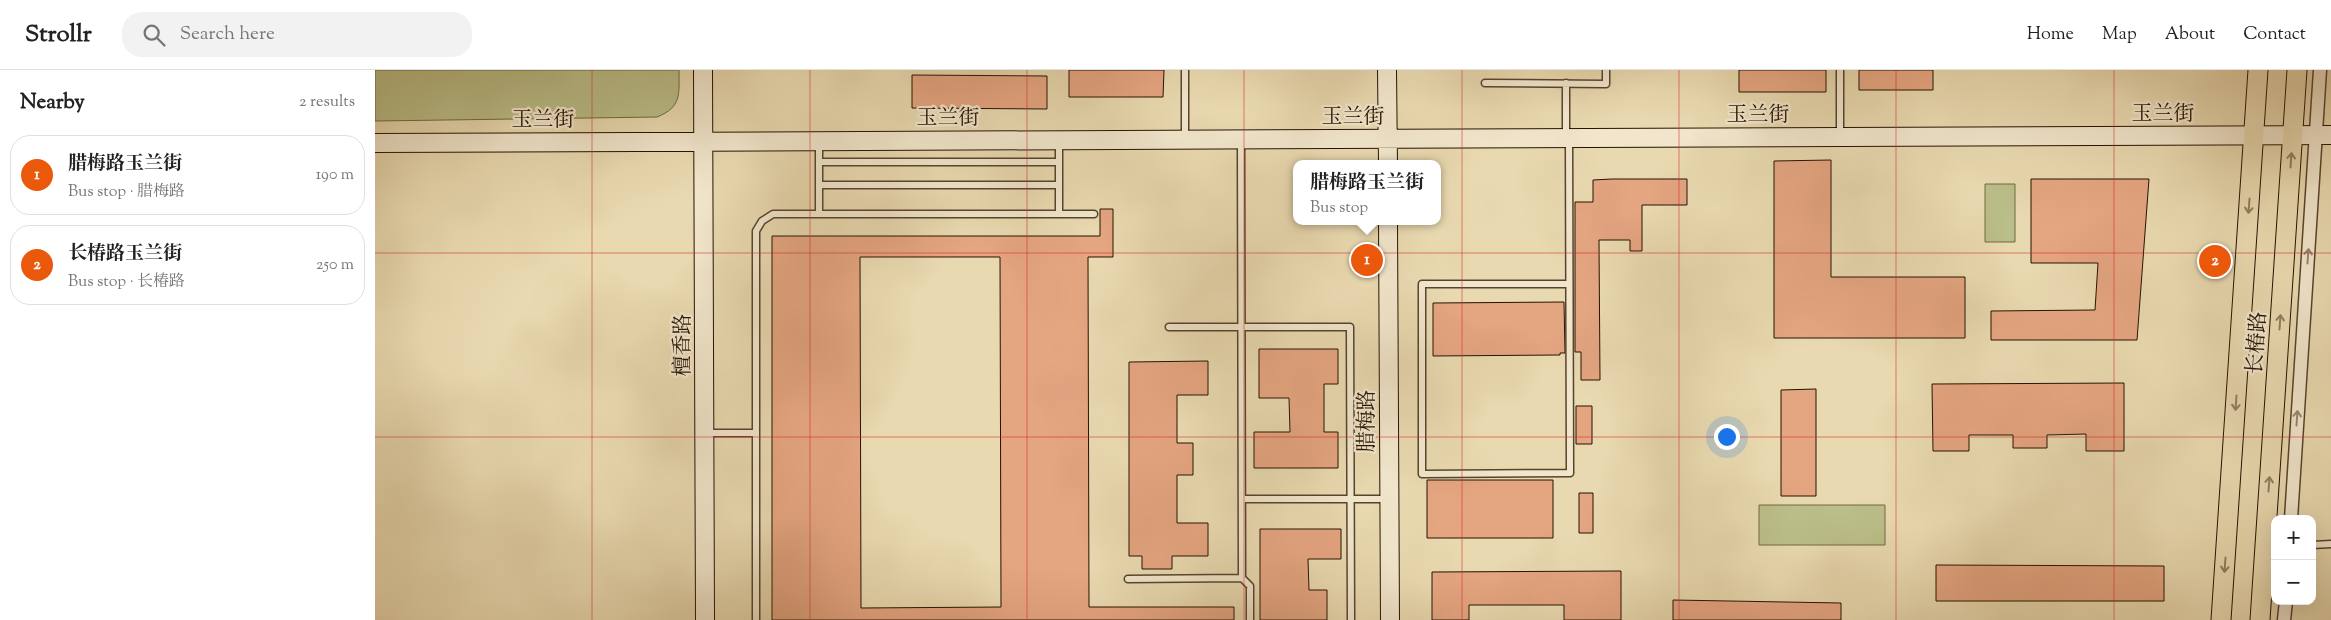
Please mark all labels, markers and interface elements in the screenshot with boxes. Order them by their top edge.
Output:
search box [122,12,472,57]
text: Strollr [25,18,92,52]
icon: search [140,21,168,49]
text: Search here [180,21,275,48]
text: Home [2027,22,2074,48]
text: Map [2102,22,2137,48]
text: About [2165,22,2215,48]
text: Contact [2243,22,2306,48]
text: Nearby [20,88,85,118]
text: 2 results [299,91,355,114]
street label: 玉兰街 [2132,100,2195,130]
street label: 玉兰街 [1727,101,1790,131]
street label: 玉兰街 [1322,103,1385,133]
street label: 玉兰街 [917,104,980,134]
street label: 玉兰街 [512,106,575,136]
text: 腊梅路玉兰街 [68,151,182,178]
one-way arrow [2286,152,2295,168]
popup [1293,160,1441,225]
text: 1 [34,164,40,187]
text: 190 m [316,164,354,187]
text: 腊梅路玉兰街 [1310,170,1424,197]
text: Bus stop · 腊梅路 [68,181,185,204]
text: Bus stop [1310,197,1368,220]
one-way arrow [2244,198,2253,214]
text: 长椿路玉兰街 [68,241,182,268]
pin: 1 [1351,241,1383,279]
pin: 2 [2199,242,2231,280]
one-way arrow [2303,248,2312,264]
text: 2 [33,254,41,277]
text: 250 m [316,254,354,277]
text: Bus stop · 长椿路 [68,271,185,294]
street label: 长椿路 [2241,311,2275,376]
street label: 檀香路 [669,314,699,377]
one-way arrow [2275,314,2284,330]
street label: 腊梅路 [1353,390,1383,453]
one-way arrow [2231,395,2240,411]
one-way arrow [2293,410,2302,426]
your location [1714,424,1740,450]
one-way arrow [2264,476,2273,492]
map controls [2271,515,2316,605]
button: + [2271,515,2316,560]
one-way arrow [2220,557,2229,573]
button: − [2271,560,2316,605]

